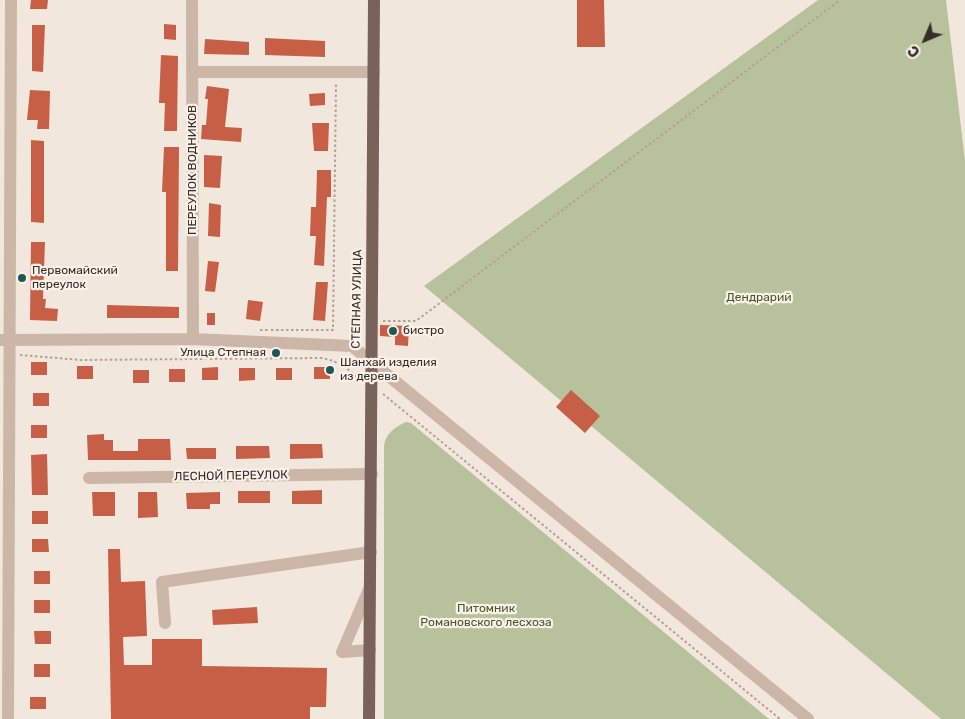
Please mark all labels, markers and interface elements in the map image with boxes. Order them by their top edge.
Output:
north arrow [900,15,950,65]
text: С [905,41,924,60]
street label: ПЕРЕУЛОК ВОДНИКОВ [186,105,200,235]
street label: СТЕПНАЯ УЛИЦА [349,249,365,349]
place label: Первомайский переулок [32,264,118,292]
marker: Первомайский переулок [16,272,28,284]
park label: Дендрарий [726,291,792,305]
place label: бистро [403,324,444,338]
marker: бистро [387,325,399,337]
place label: Улица Степная [180,346,266,360]
marker: Улица Степная [270,347,282,359]
place label: Шанхай изделия из дерева [340,356,437,384]
marker: Шанхай изделия из дерева [324,364,336,376]
street label: ЛЕСНОЙ ПЕРЕУЛОК [174,468,288,484]
park label: Питомник Романовского лесхоза [420,602,552,630]

